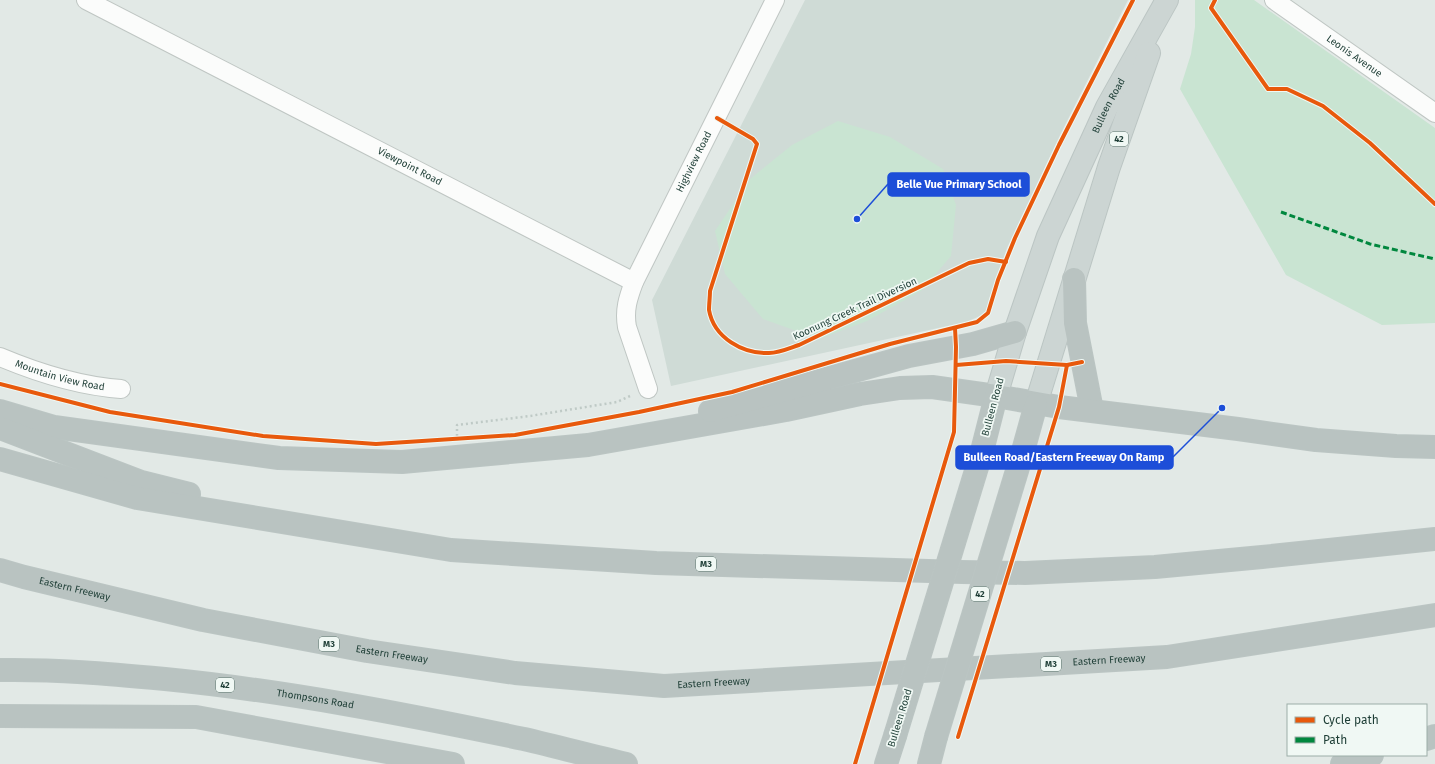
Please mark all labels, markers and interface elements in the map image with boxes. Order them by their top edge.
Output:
street label: Leonis Avenue [1324,33,1384,80]
street label: Bulleen Road [1090,76,1128,135]
street label: Highview Road [674,129,714,194]
road number: 42 [1110,132,1128,146]
street label: Viewpoint Road [375,145,444,188]
callout: Belle Vue Primary School [888,173,1029,196]
text: Belle Vue Primary School [897,178,1022,191]
street label: Koonung Creek Trail Diversion [791,275,919,343]
street label: Mountain View Road [13,358,106,393]
street label: Bulleen Road [979,376,1007,438]
callout: Bulleen Road/Eastern Freeway On Ramp [956,446,1173,469]
text: Bulleen Road/Eastern Freeway On Ramp [964,451,1165,464]
road number: M3 [696,557,716,571]
street label: Eastern Freeway [38,575,111,604]
road number: 42 [971,587,989,601]
road number: M3 [319,637,339,651]
street label: Eastern Freeway [355,643,429,666]
street label: Eastern Freeway [1072,652,1146,668]
road number: M3 [1041,657,1061,671]
street label: Eastern Freeway [677,675,751,691]
road number: 42 [216,678,234,692]
street label: Thompsons Road [276,687,355,712]
street label: Bulleen Road [885,687,915,749]
legend [1287,704,1427,756]
text: Cycle path [1323,713,1379,727]
text: Path [1323,733,1347,747]

